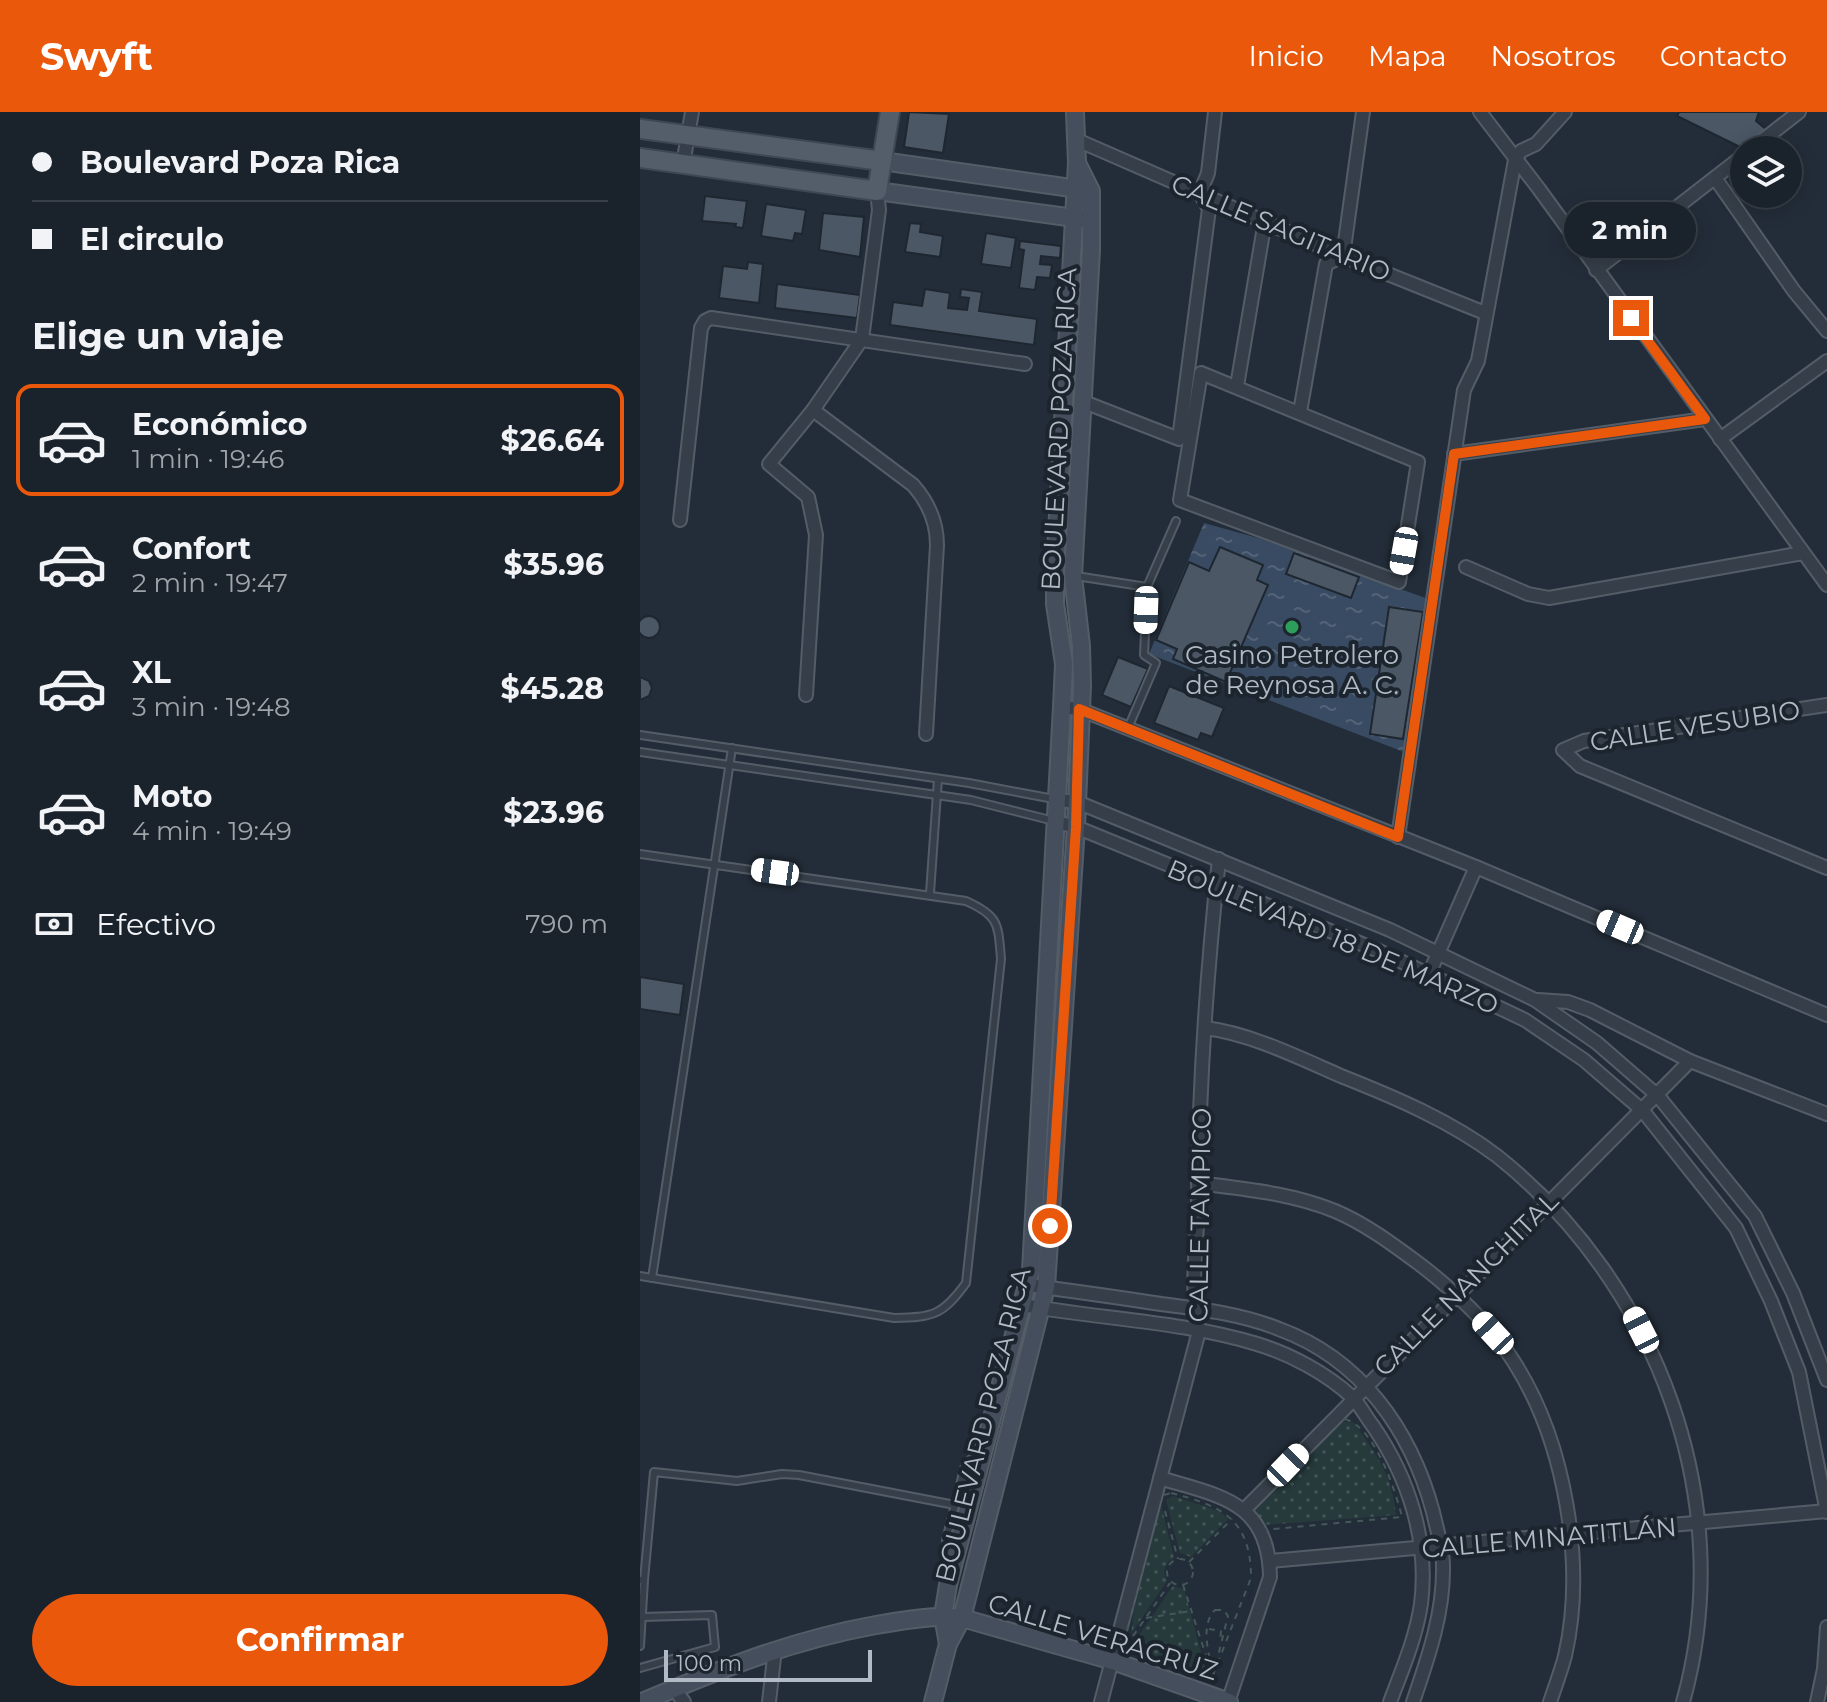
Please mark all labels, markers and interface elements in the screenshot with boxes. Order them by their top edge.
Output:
text: Swyft [40,33,153,80]
text: Inicio [1248,39,1324,73]
text: Mapa [1368,39,1447,73]
text: Nosotros [1491,39,1616,73]
text: Contacto [1660,39,1787,73]
map controls [1730,136,1802,208]
button: layers [1730,136,1802,208]
text: Boulevard Poza Rica [80,144,400,181]
street label: CALLE SAGITARIO [1167,167,1395,289]
callout: 2 min [1565,202,1697,258]
text: 2 min [1592,214,1668,246]
text: El circulo [80,221,224,258]
street label: BOULEVARD POZA RICA [1035,266,1083,591]
route end [1613,300,1649,336]
text: Elige un viaje [32,314,284,358]
icon: car [36,404,108,476]
text: Económico [132,406,307,443]
text: $26.64 [501,422,604,459]
text: 1 min · 19:46 [132,443,284,475]
car [1388,525,1420,577]
icon: car [36,528,108,600]
text: Confort [132,530,251,567]
text: $35.96 [504,546,604,583]
text: 2 min · 19:47 [132,567,288,599]
car [1133,586,1159,634]
marker: Casino Petrolero de Reynosa A. C. [1283,618,1301,636]
place label: Casino Petrolero de Reynosa A. C. [1185,639,1399,701]
icon: car [36,652,108,724]
text: XL [132,654,171,691]
text: $45.28 [500,670,604,707]
text: 3 min · 19:48 [132,691,291,723]
street label: CALLE VESUBIO [1588,694,1802,758]
icon: car [36,776,108,848]
text: Moto [132,778,213,815]
text: $23.96 [503,794,604,831]
text: 4 min · 19:49 [132,815,292,847]
street label: BOULEVARD 18 DE MARZO [1163,853,1503,1021]
car [750,857,800,887]
icon: cash [32,902,76,946]
text: Efectivo [96,906,216,943]
car [1593,907,1647,947]
text: 790 m [525,908,608,940]
street label: CALLE TAMPICO [1182,1107,1218,1323]
street label: CALLE NANCHITAL [1367,1185,1565,1383]
route start [1032,1208,1068,1244]
street label: BOULEVARD POZA RICA [928,1264,1038,1586]
car [1619,1303,1663,1357]
car [1468,1307,1518,1359]
car [1263,1439,1313,1491]
street label: CALLE MINATITLÁN [1420,1511,1678,1565]
street label: CALLE VERACRUZ [984,1587,1222,1687]
button: Confirmar [32,1594,608,1686]
scale bar [664,1646,872,1682]
text: 100 m [676,1650,742,1677]

